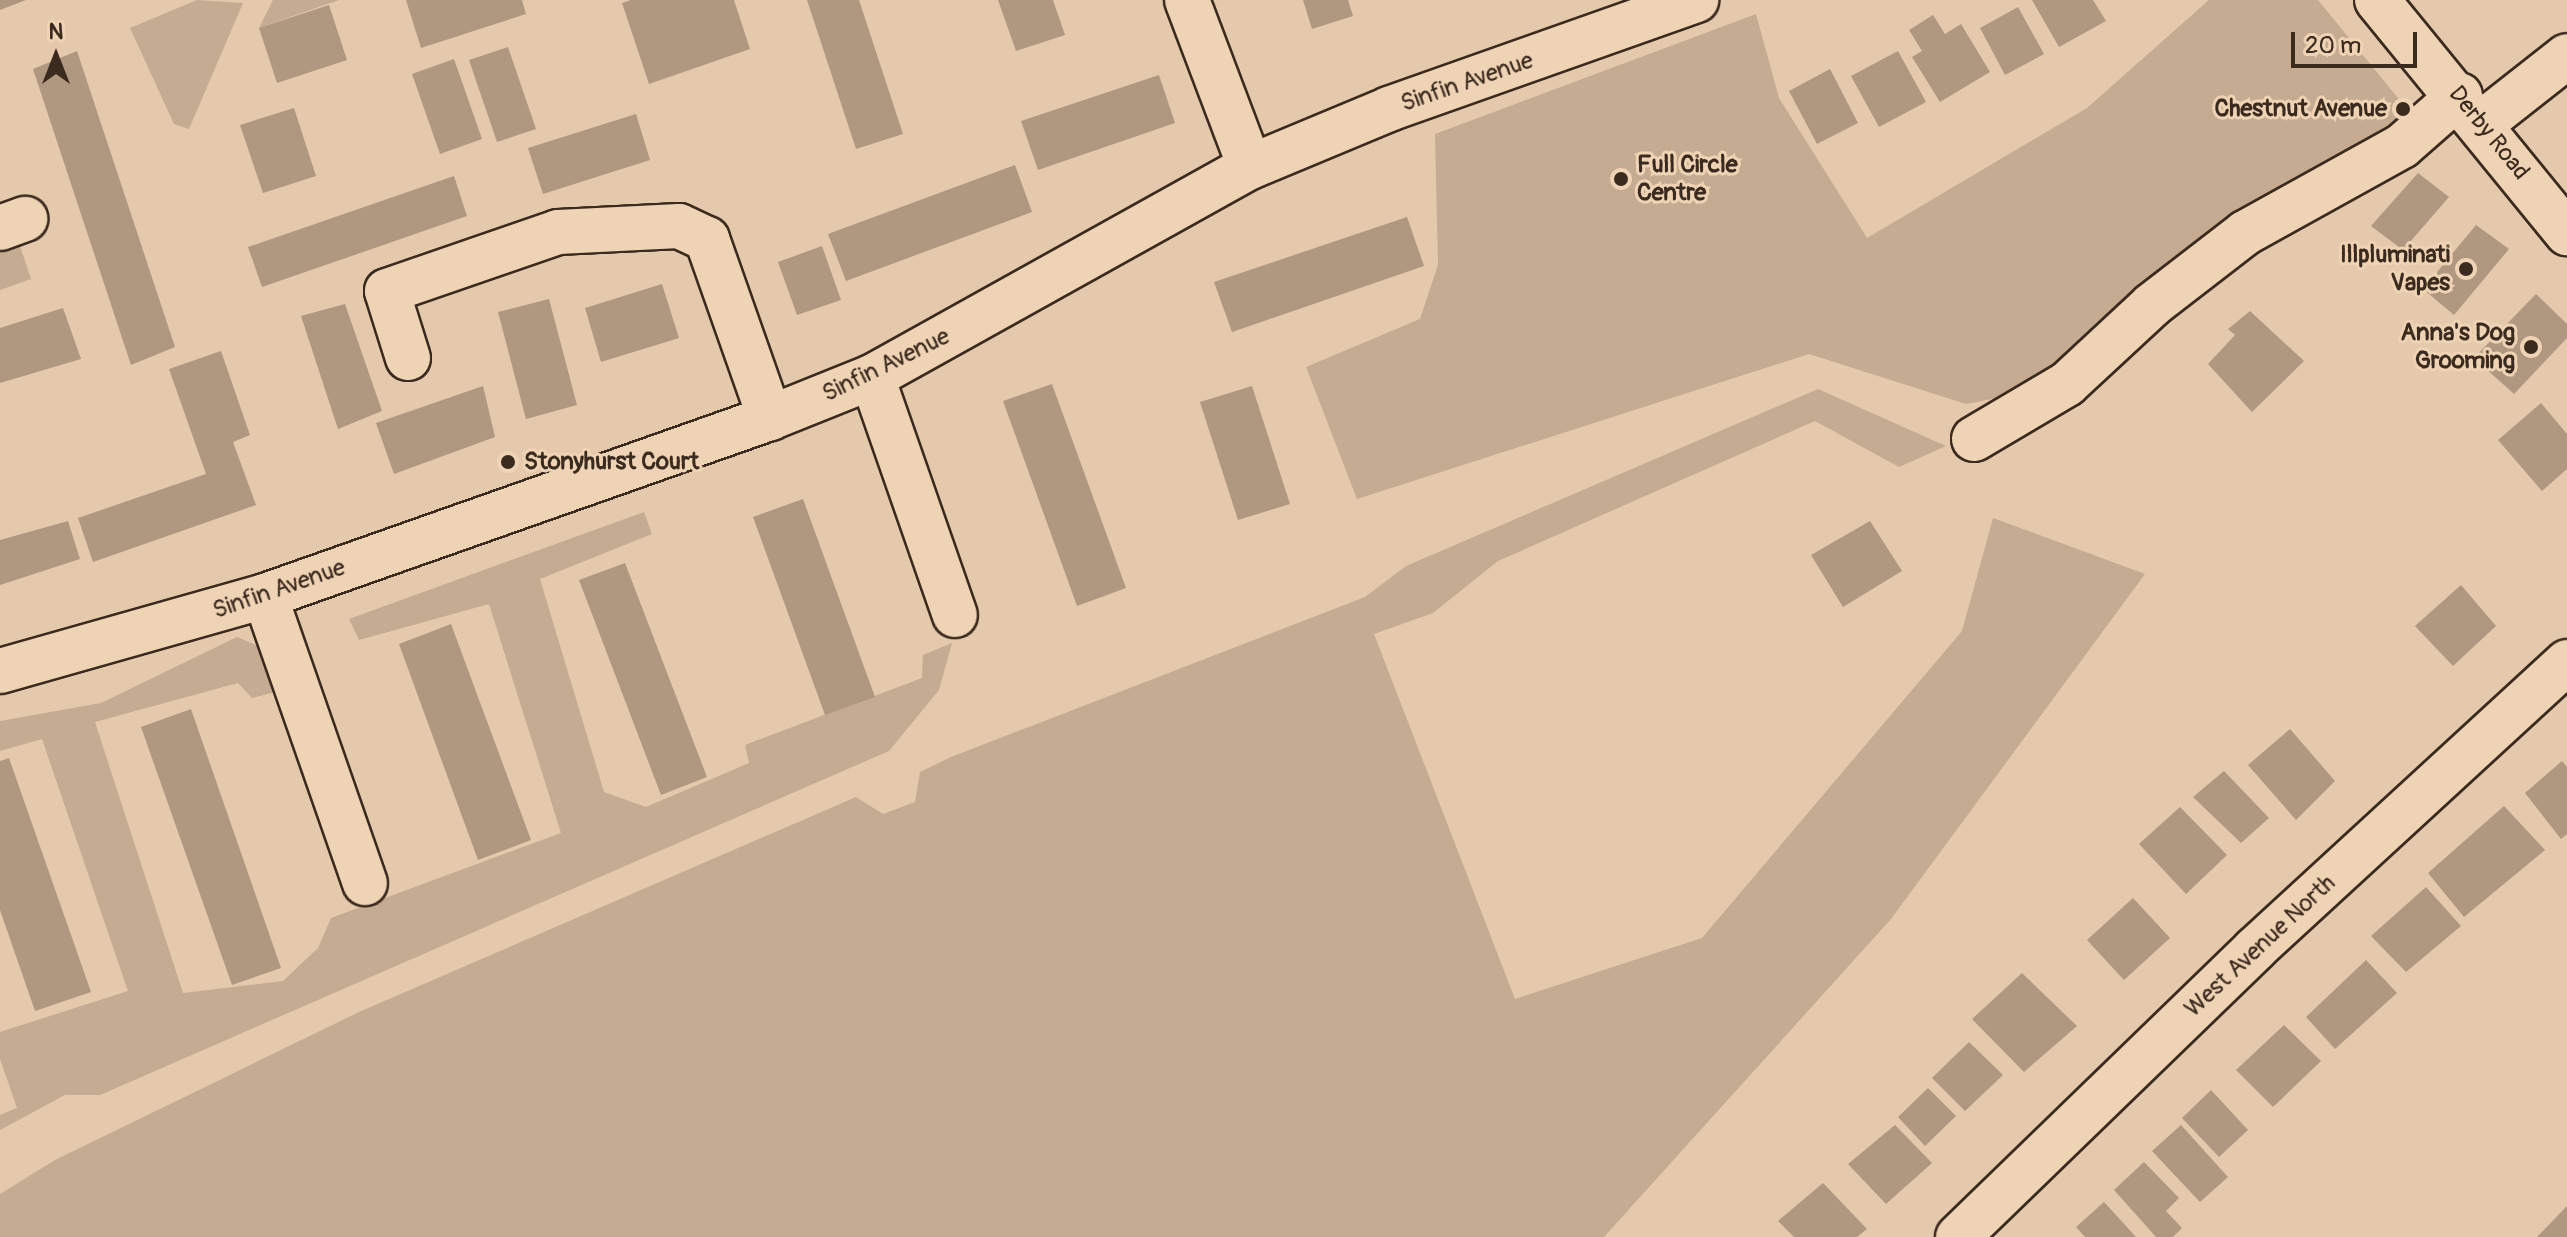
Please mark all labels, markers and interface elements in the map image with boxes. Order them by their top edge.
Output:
north arrow [16,16,96,96]
scale bar [2295,16,2421,66]
text: N [49,18,63,46]
text: 20 m [2305,31,2361,60]
street label: Sinfin Avenue [1397,46,1537,118]
street label: Derby Road [2442,80,2536,186]
place label: Chestnut Avenue [2214,95,2387,123]
marker: Chestnut Avenue [2394,100,2412,118]
place label: Full Circle Centre [1637,151,1738,207]
marker: Full Circle Centre [1612,170,1630,188]
place label: Illpluminati Vapes [2340,241,2450,297]
marker: Illpluminati Vapes [2457,260,2475,278]
place label: Anna's Dog Grooming [2400,319,2515,375]
street label: Sinfin Avenue [818,322,954,408]
marker: Anna's Dog Grooming [2522,338,2540,356]
place label: Stonyhurst Court [524,448,699,476]
marker: Stonyhurst Court [499,453,517,471]
street label: Sinfin Avenue [209,553,349,625]
street label: West Avenue North [2179,869,2341,1023]

